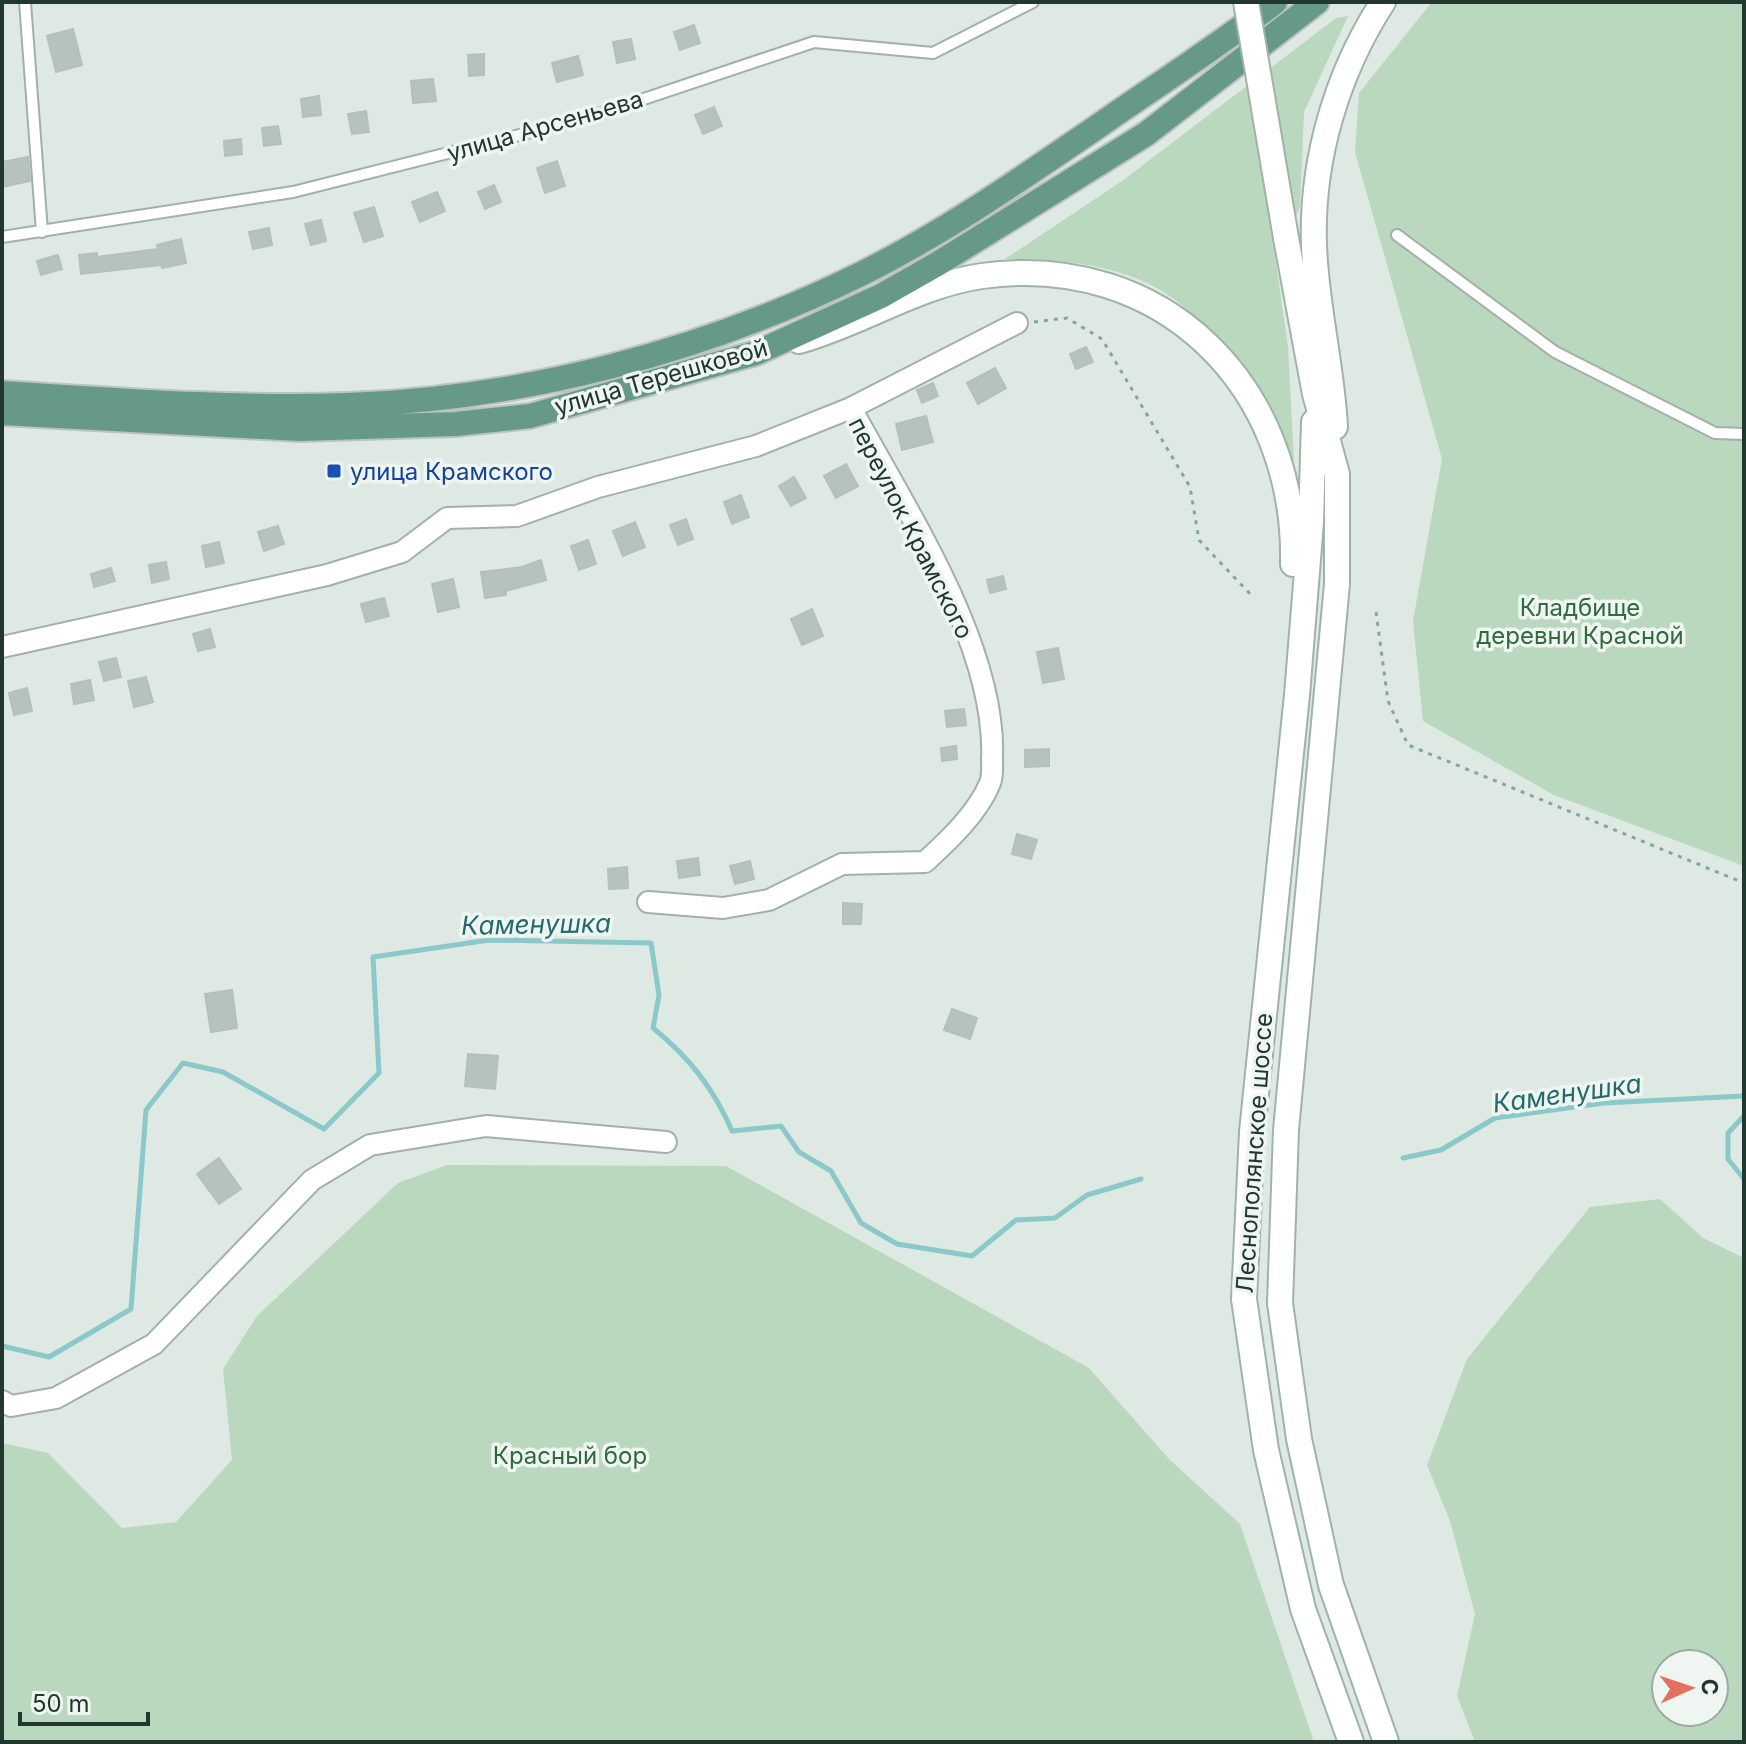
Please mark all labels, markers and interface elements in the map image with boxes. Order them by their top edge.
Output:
street label: улица Арсеньева [444,84,646,168]
street label: улица Терешковой [551,333,771,421]
street label: переулок Крамского [843,412,979,644]
place label: улица Крамского [350,457,553,486]
marker: улица Крамского [325,462,343,480]
park label: Кладбище деревни Красной [1476,593,1684,650]
water label: Каменушка [461,907,611,941]
street label: Леснополянское шоссе [1230,1012,1278,1294]
water label: Каменушка [1491,1067,1643,1119]
park label: Красный бор [493,1441,647,1470]
north arrow [1650,1648,1730,1728]
scale bar [20,1676,148,1726]
text: С [1697,1678,1723,1696]
text: 50 m [32,1689,90,1718]

